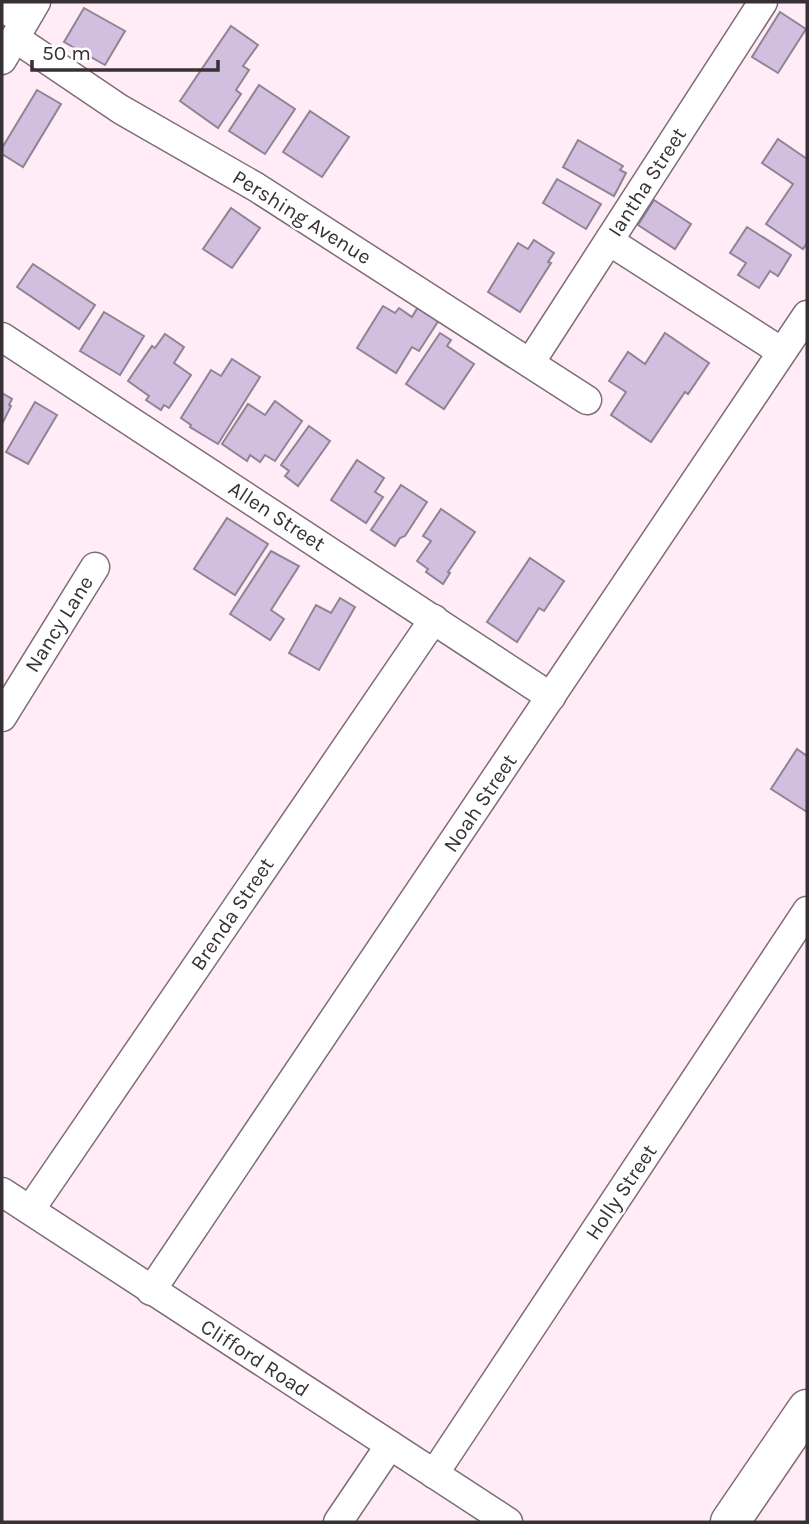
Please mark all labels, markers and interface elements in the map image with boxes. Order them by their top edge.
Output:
scale bar [32,28,217,72]
text: 50 m [42,41,91,65]
street label: Iantha Street [603,123,691,241]
street label: Pershing Avenue [228,165,376,269]
street label: Allen Street [224,476,330,556]
street label: Nancy Lane [20,571,98,677]
street label: Noah Street [439,749,522,856]
street label: Brenda Street [185,853,279,975]
street label: Holly Street [580,1140,662,1244]
street label: Clifford Road [196,1314,314,1402]

